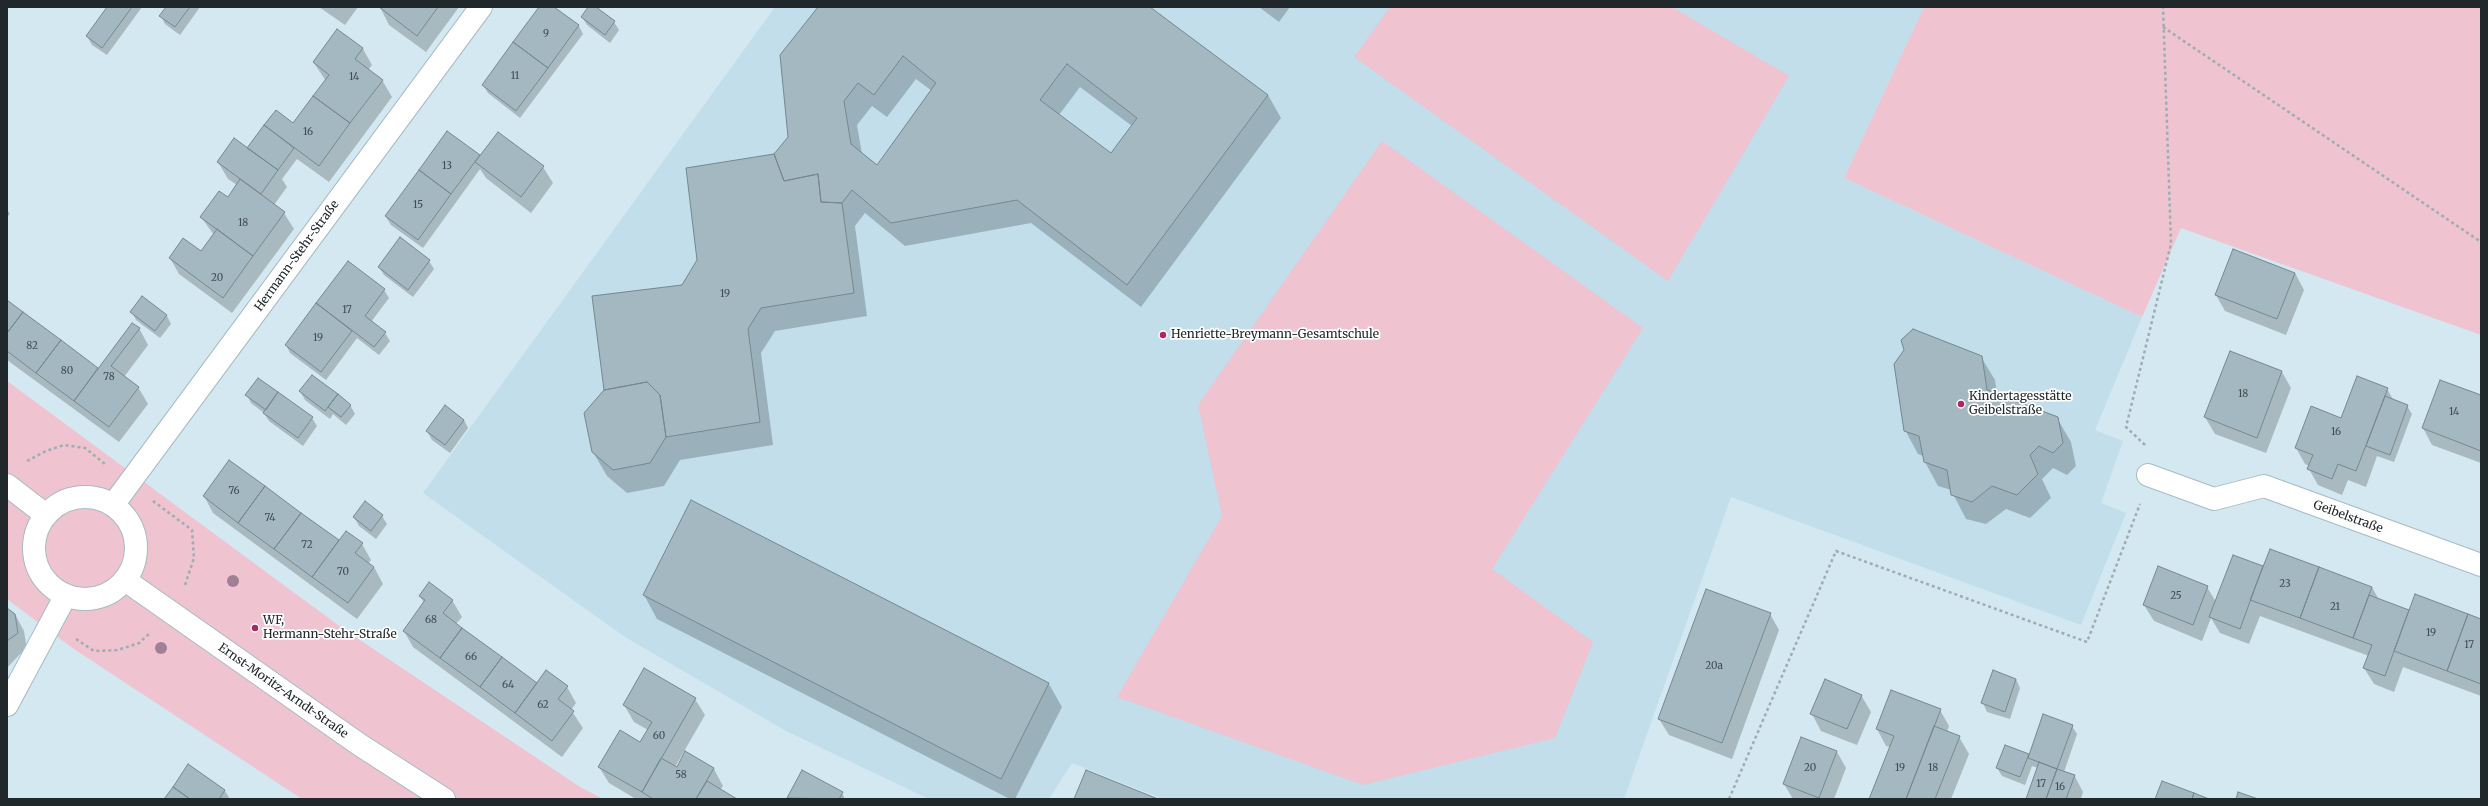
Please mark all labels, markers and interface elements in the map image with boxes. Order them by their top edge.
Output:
house number: 9 [543,28,549,40]
house number: 11 [511,70,519,82]
house number: 14 [349,71,359,83]
house number: 16 [303,126,313,138]
house number: 13 [442,160,452,172]
street label: Hermann-Stehr-Straße [252,198,342,314]
house number: 15 [413,199,423,211]
house number: 18 [238,217,248,229]
house number: 20 [211,272,223,284]
house number: 19 [720,288,730,300]
house number: 17 [342,304,352,316]
place label: Henriette-Breymann-Gesamtschule [1171,328,1379,342]
marker: Henriette-Breymann-Gesamtschule [1158,330,1168,340]
house number: 19 [313,332,323,344]
house number: 82 [26,340,38,352]
house number: 80 [61,365,73,377]
house number: 78 [103,371,115,383]
house number: 18 [2238,388,2248,400]
place label: Kindertagesstätte Geibelstraße [1969,390,2071,418]
marker: Kindertagesstätte Geibelstraße [1956,399,1966,409]
house number: 14 [2449,406,2459,418]
house number: 16 [2331,426,2341,438]
house number: 76 [228,485,240,497]
street label: Geibelstraße [2311,498,2385,536]
house number: 74 [265,512,275,524]
house number: 72 [301,539,313,551]
house number: 70 [337,566,349,578]
house number: 23 [2279,578,2291,590]
house number: 25 [2170,590,2182,602]
house number: 21 [2330,601,2340,613]
place label: WF, Hermann-Stehr-Straße [263,614,397,642]
house number: 68 [425,614,437,626]
marker: WF, Hermann-Stehr-Straße [250,623,260,633]
house number: 19 [2426,627,2436,639]
house number: 17 [2464,639,2474,651]
street label: Ernst-Moritz-Arndt-Straße [215,641,351,741]
house number: 66 [465,651,477,663]
house number: 20a [1705,660,1723,672]
house number: 64 [502,679,514,691]
house number: 62 [537,699,549,711]
house number: 60 [653,730,665,742]
house number: 20 [1804,762,1816,774]
house number: 19 [1895,762,1905,774]
house number: 18 [1928,762,1938,774]
house number: 58 [675,769,687,781]
house number: 17 [2036,778,2046,790]
house number: 16 [2055,781,2065,793]

